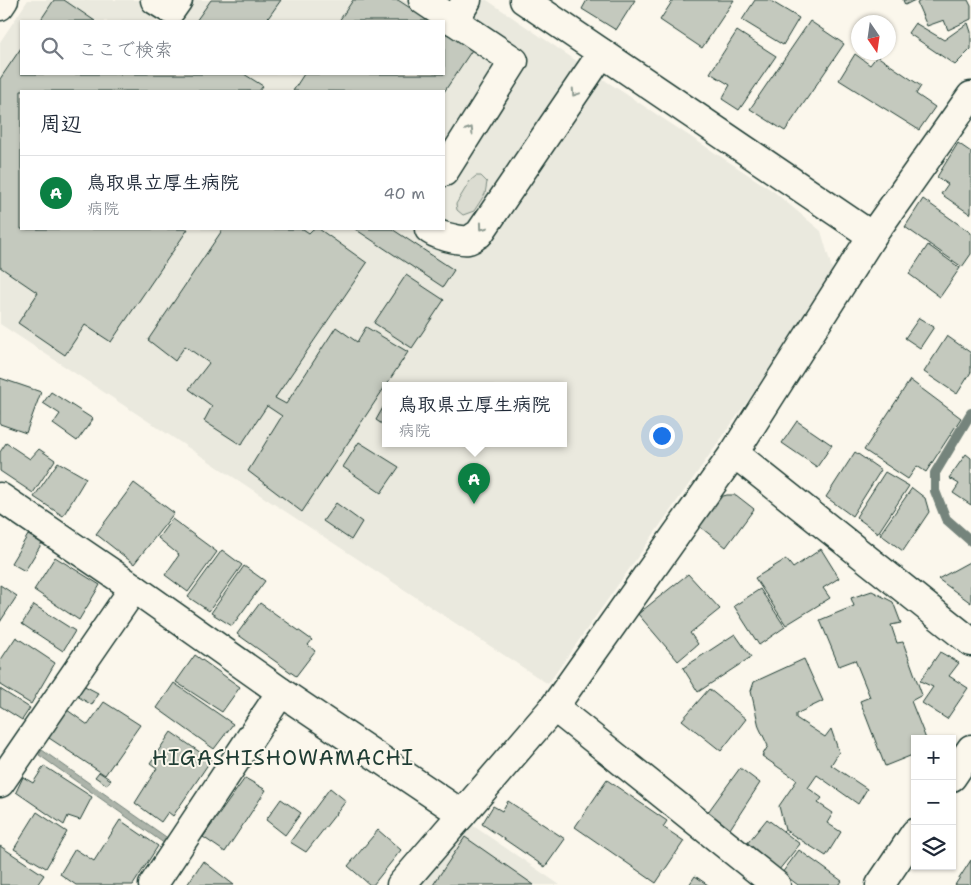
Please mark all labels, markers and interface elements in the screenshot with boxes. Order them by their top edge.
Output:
north arrow [851,15,896,60]
search box [20,20,445,75]
icon: search [38,34,66,62]
text: ここで検索 [78,37,173,62]
one-way arrow [572,87,581,97]
text: 周辺 [40,110,82,138]
one-way arrow [464,127,473,136]
text: 鳥取県立厚生病院 [87,170,239,195]
text: A [50,183,62,204]
text: 40 m [383,183,425,204]
text: 病院 [87,198,119,219]
one-way arrow [480,221,489,231]
popup [382,382,567,447]
text: 鳥取県立厚生病院 [398,392,551,417]
text: 病院 [398,420,431,441]
your location [649,423,675,449]
pin: A [458,463,490,504]
map controls [911,735,956,870]
button: + [911,735,956,780]
district label: HIGASHISHOWAMACHI [152,744,414,772]
button: − [911,780,956,825]
button: layers [911,825,956,870]

